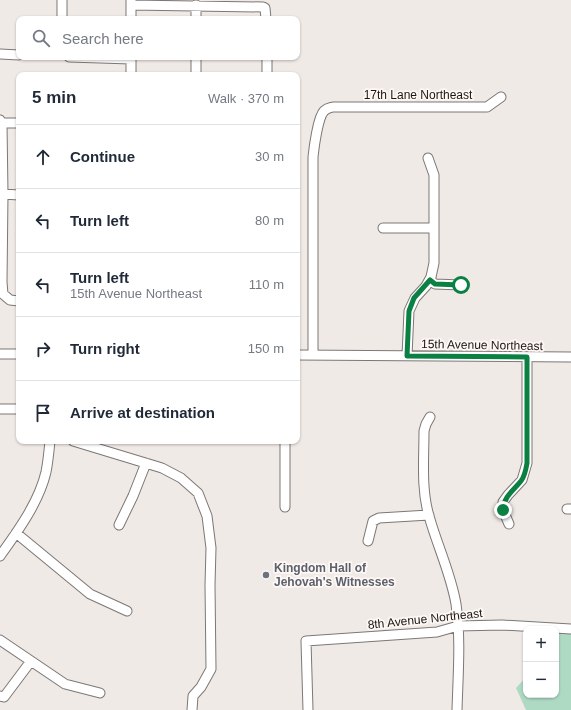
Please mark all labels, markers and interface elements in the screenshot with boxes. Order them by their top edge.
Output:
search box [16,16,300,60]
icon: search [30,27,52,49]
text: Search here [62,30,144,47]
text: 5 min [32,88,76,107]
street label: 17th Lane Northeast [364,88,473,102]
text: Walk · 370 m [208,91,284,106]
icon: ahead [32,146,54,168]
text: Continue [70,148,135,165]
text: 30 m [255,149,284,164]
icon: left [32,210,54,232]
text: Turn left [70,212,129,229]
text: 80 m [255,213,284,228]
text: Turn left [70,269,129,286]
icon: left [32,274,54,296]
route start [452,276,470,294]
text: 110 m [249,277,284,292]
text: 15th Avenue Northeast [70,286,202,301]
street label: 15th Avenue Northeast [421,337,544,353]
icon: right [32,338,54,360]
text: Turn right [70,340,140,357]
text: 150 m [248,341,284,356]
icon: arrive [32,402,54,424]
text: Arrive at destination [70,404,215,421]
route end [494,501,512,519]
place label: Kingdom Hall of Jehovah's Witnesses [274,561,395,589]
marker: Kingdom Hall of Jehovah's Witnesses [261,570,271,580]
street label: 8th Avenue Northeast [367,606,484,632]
map controls [523,626,559,698]
button: + [523,626,559,662]
button: − [523,662,559,698]

